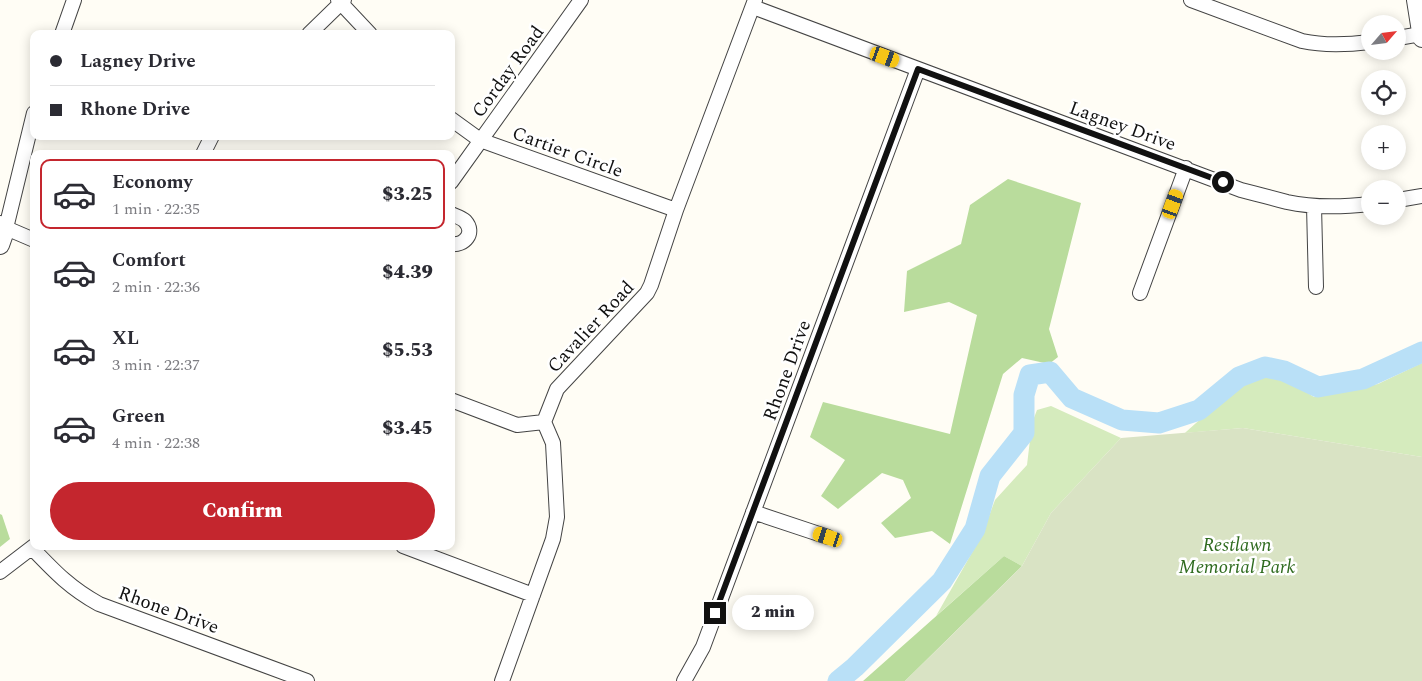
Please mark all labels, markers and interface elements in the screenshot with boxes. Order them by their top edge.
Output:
north arrow [1361,15,1406,60]
map controls [1361,15,1406,225]
street label: Corday Road [465,20,552,124]
car [868,45,901,69]
text: Lagney Drive [80,47,196,76]
button: locate [1361,70,1406,115]
street label: Lagney Drive [1065,94,1180,159]
text: Rhone Drive [80,95,190,124]
street label: Cartier Circle [508,119,627,186]
button: + [1361,125,1406,170]
text: Economy [112,168,193,197]
route start [1212,171,1234,193]
icon: car [52,172,97,217]
text: $3.25 [382,180,433,209]
button: − [1361,180,1406,225]
car [1160,187,1185,221]
text: 1 min · 22:35 [112,197,200,221]
text: Comfort [112,246,186,275]
icon: car [52,250,97,295]
text: $4.39 [382,258,433,287]
street label: Cavalier Road [541,274,642,380]
text: 2 min · 22:36 [112,275,200,299]
street label: Rhone Drive [756,316,819,425]
text: XL [112,324,139,353]
icon: car [52,328,97,373]
text: $5.53 [382,336,433,365]
text: 3 min · 22:37 [112,353,200,377]
text: Green [112,402,165,431]
icon: car [52,406,97,451]
text: $3.45 [382,414,433,443]
text: 4 min · 22:38 [112,431,200,455]
button: Confirm [50,482,435,540]
car [811,525,844,549]
park label: Restlawn Memorial Park [1179,531,1296,582]
street label: Rhone Drive [114,579,223,642]
callout: 2 min [732,596,815,630]
text: 2 min [751,600,795,624]
route end [704,602,726,624]

